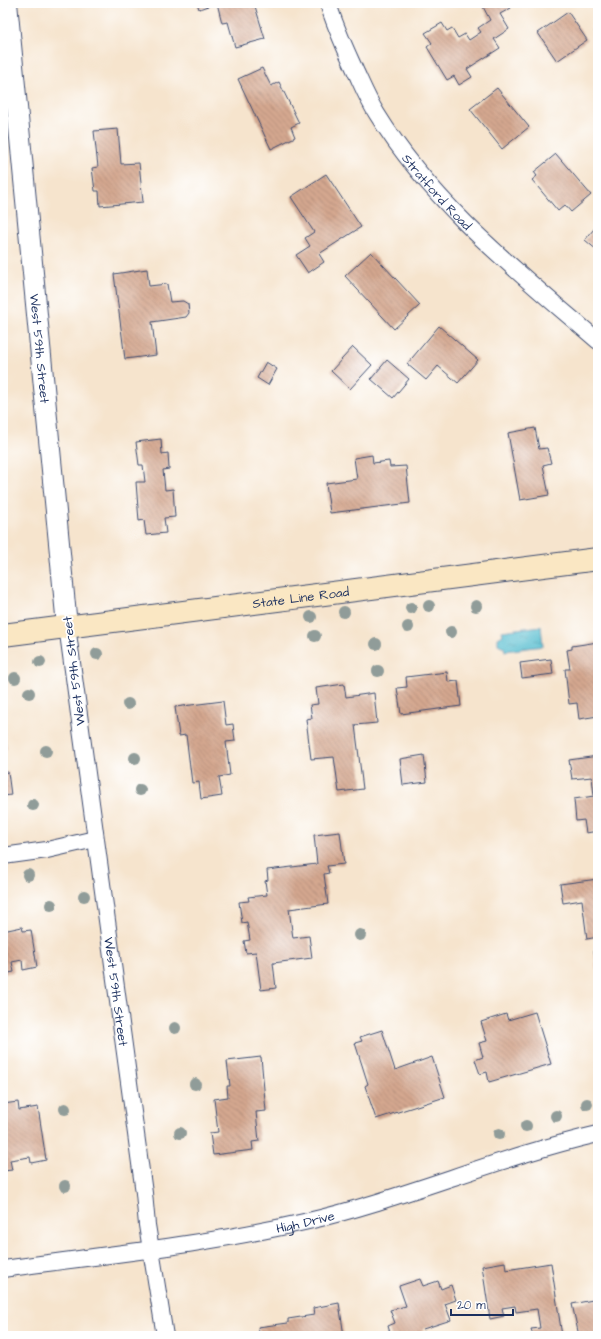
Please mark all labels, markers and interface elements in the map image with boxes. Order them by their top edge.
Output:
street label: Stratford Road [398,150,476,235]
street label: West 59th Street [25,293,54,405]
street label: State Line Road [251,583,350,613]
street label: West 59th Street [58,615,90,726]
street label: West 59th Street [99,936,132,1048]
street label: High Drive [274,1207,337,1238]
scale bar [451,1291,513,1317]
text: 20 m [457,1297,486,1314]

